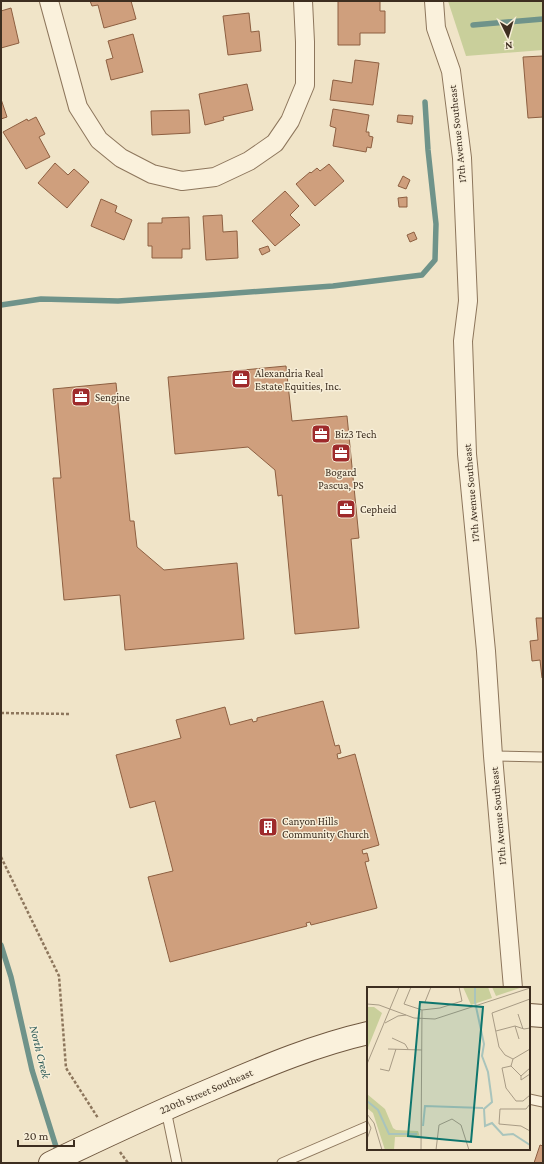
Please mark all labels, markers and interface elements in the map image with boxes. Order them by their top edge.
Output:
north arrow [488,16,528,56]
text: N [504,40,513,52]
street label: 17th Avenue Southeast [446,84,468,184]
place label: Alexandria Real Estate Equities, Inc. [255,367,341,393]
office icon: Alexandria Real Estate Equities, Inc. [230,368,252,390]
office icon: Sengine [70,386,92,408]
place label: Sengine [95,391,130,404]
office icon: Biz3 Tech [310,423,332,445]
place label: Biz3 Tech [335,428,377,440]
office icon: Bogard Pascua, PS [330,442,352,464]
street label: 17th Avenue Southeast [461,443,481,543]
place label: Bogard Pascua, PS [318,466,364,492]
office icon: Cepheid [335,498,357,520]
place label: Cepheid [360,503,397,516]
street label: 17th Avenue Southeast [488,766,508,866]
place label: Canyon Hills Community Church [282,815,369,841]
building icon: Canyon Hills Community Church [257,816,279,838]
inset map [367,987,530,1150]
water label: North Creek [27,1024,54,1081]
street label: 220th Street Southeast [158,1066,255,1116]
scale bar [18,1122,74,1148]
text: 20 m [24,1129,49,1143]

